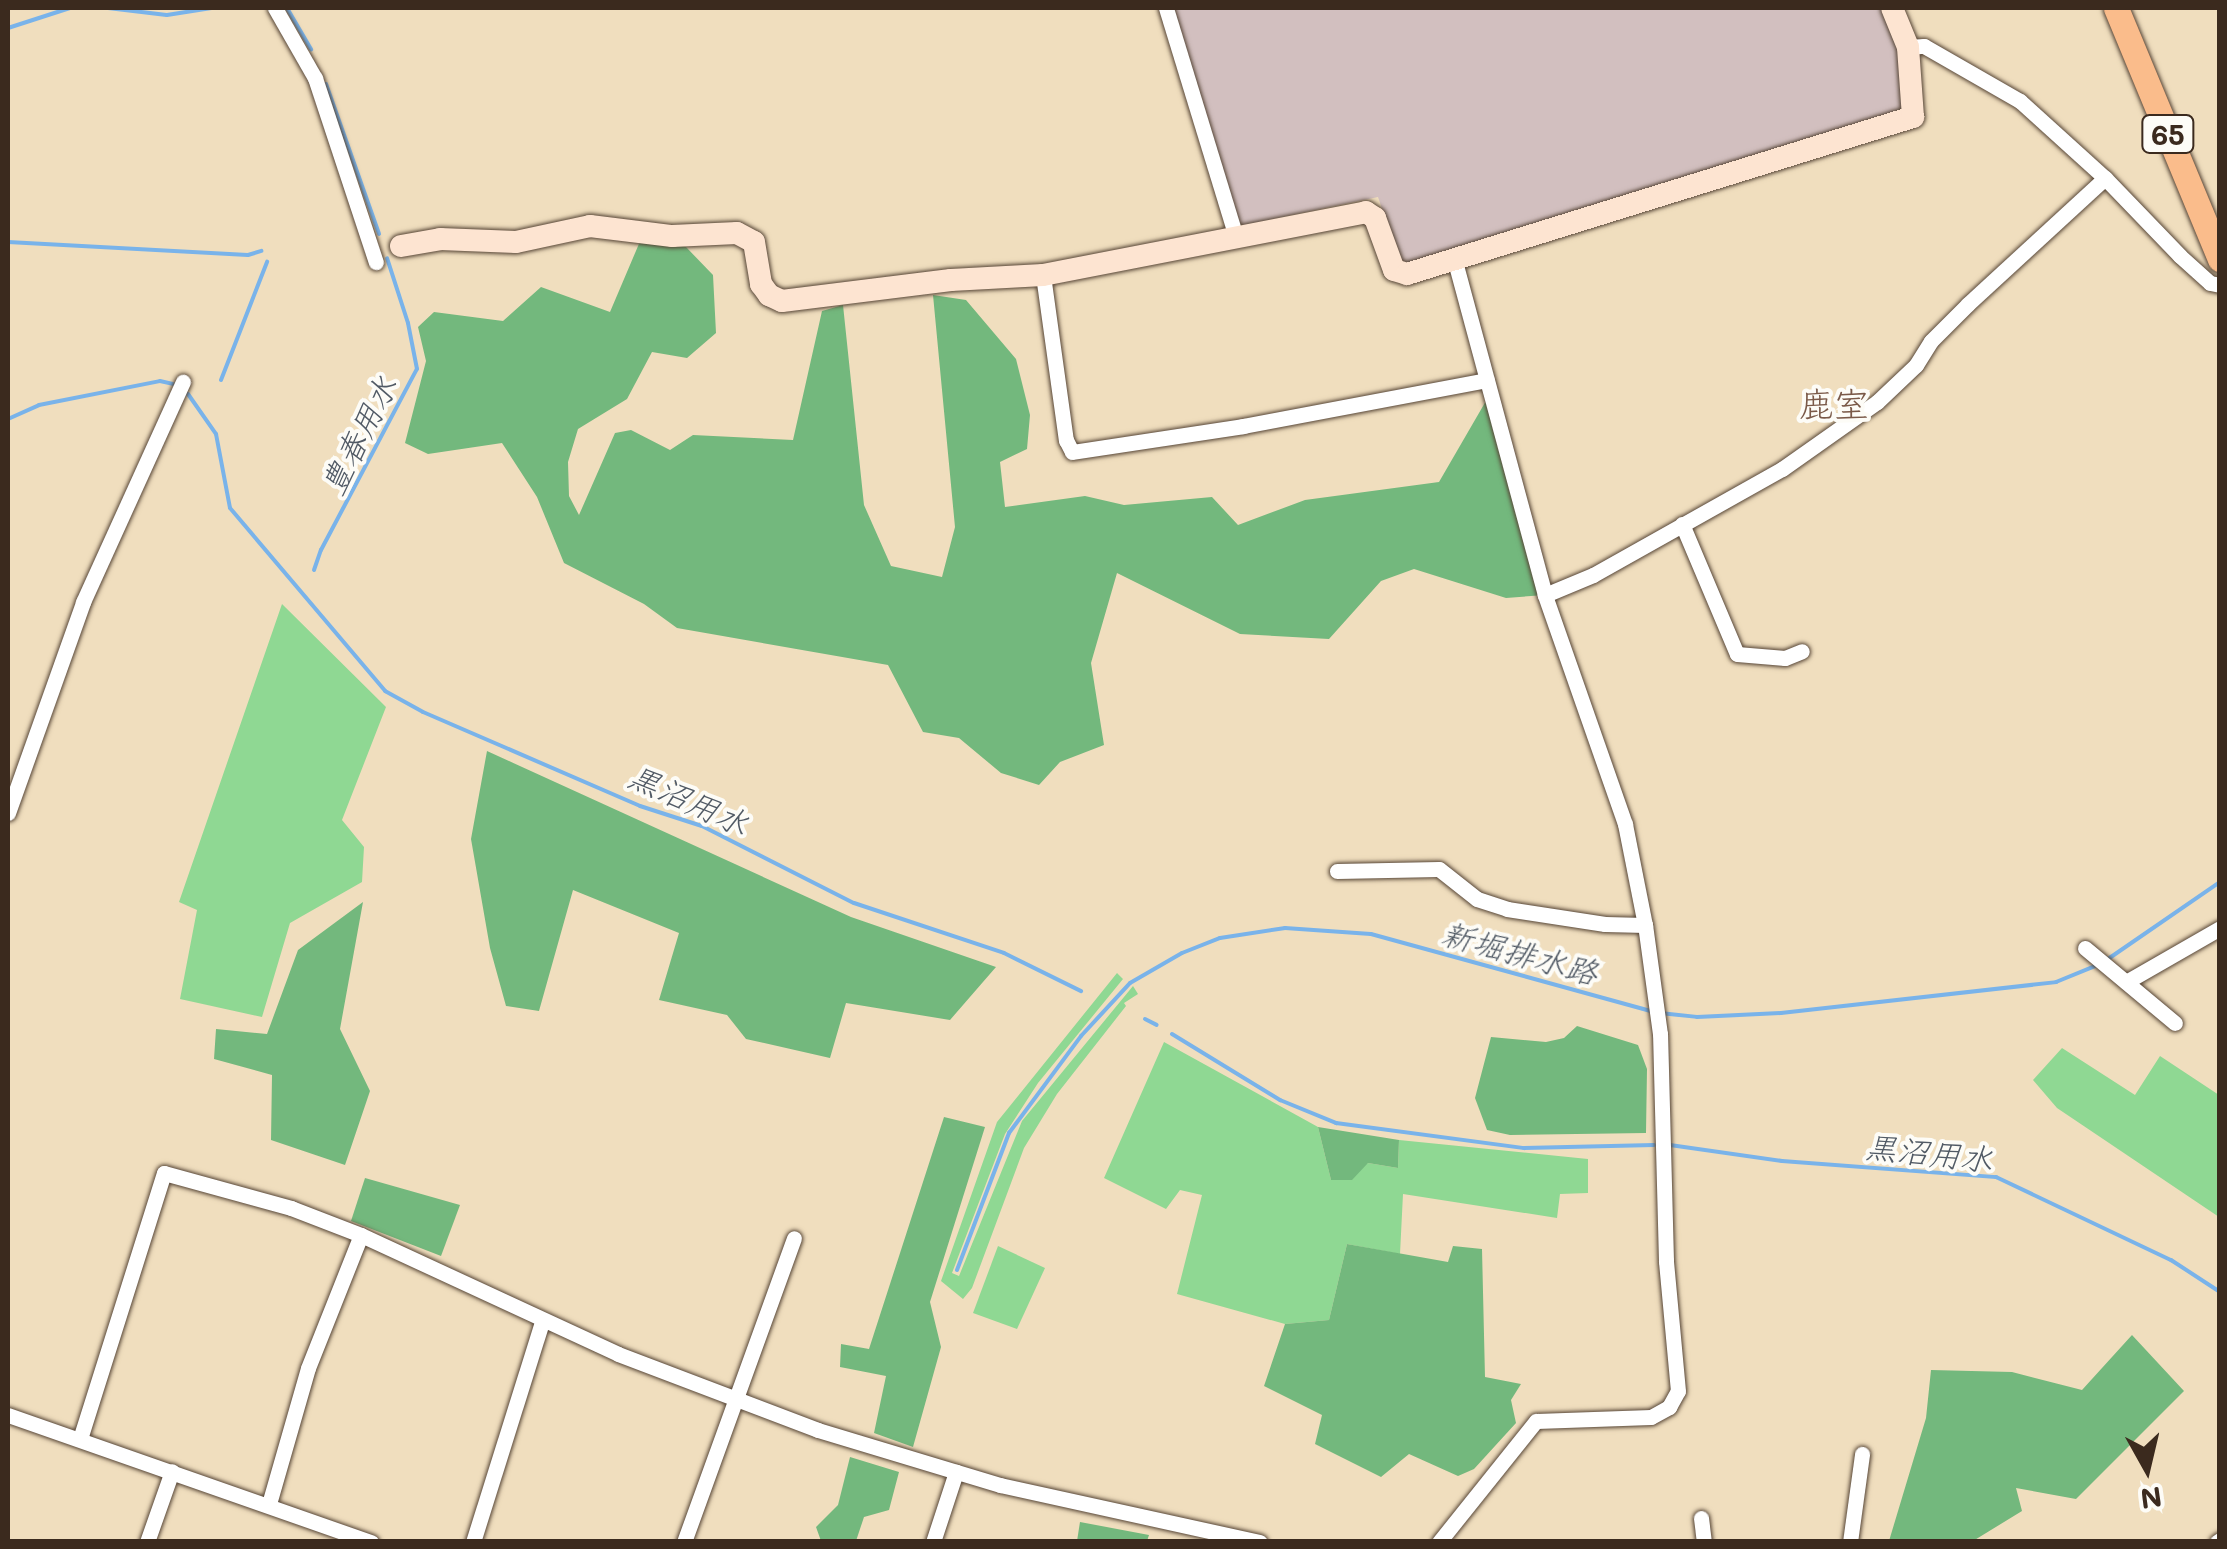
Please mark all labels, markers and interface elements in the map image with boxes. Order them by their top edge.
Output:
road number: 65 [2140,111,2196,157]
water label: 豊春用水 [312,369,404,501]
district label: 鹿室 [1799,382,1869,424]
water label: 黒沼用水 [623,755,755,843]
water label: 新堀排水路 [1438,913,1602,991]
water label: 黒沼用水 [1863,1126,1995,1178]
north arrow [2097,1419,2197,1519]
text: N [2138,1479,2164,1518]

